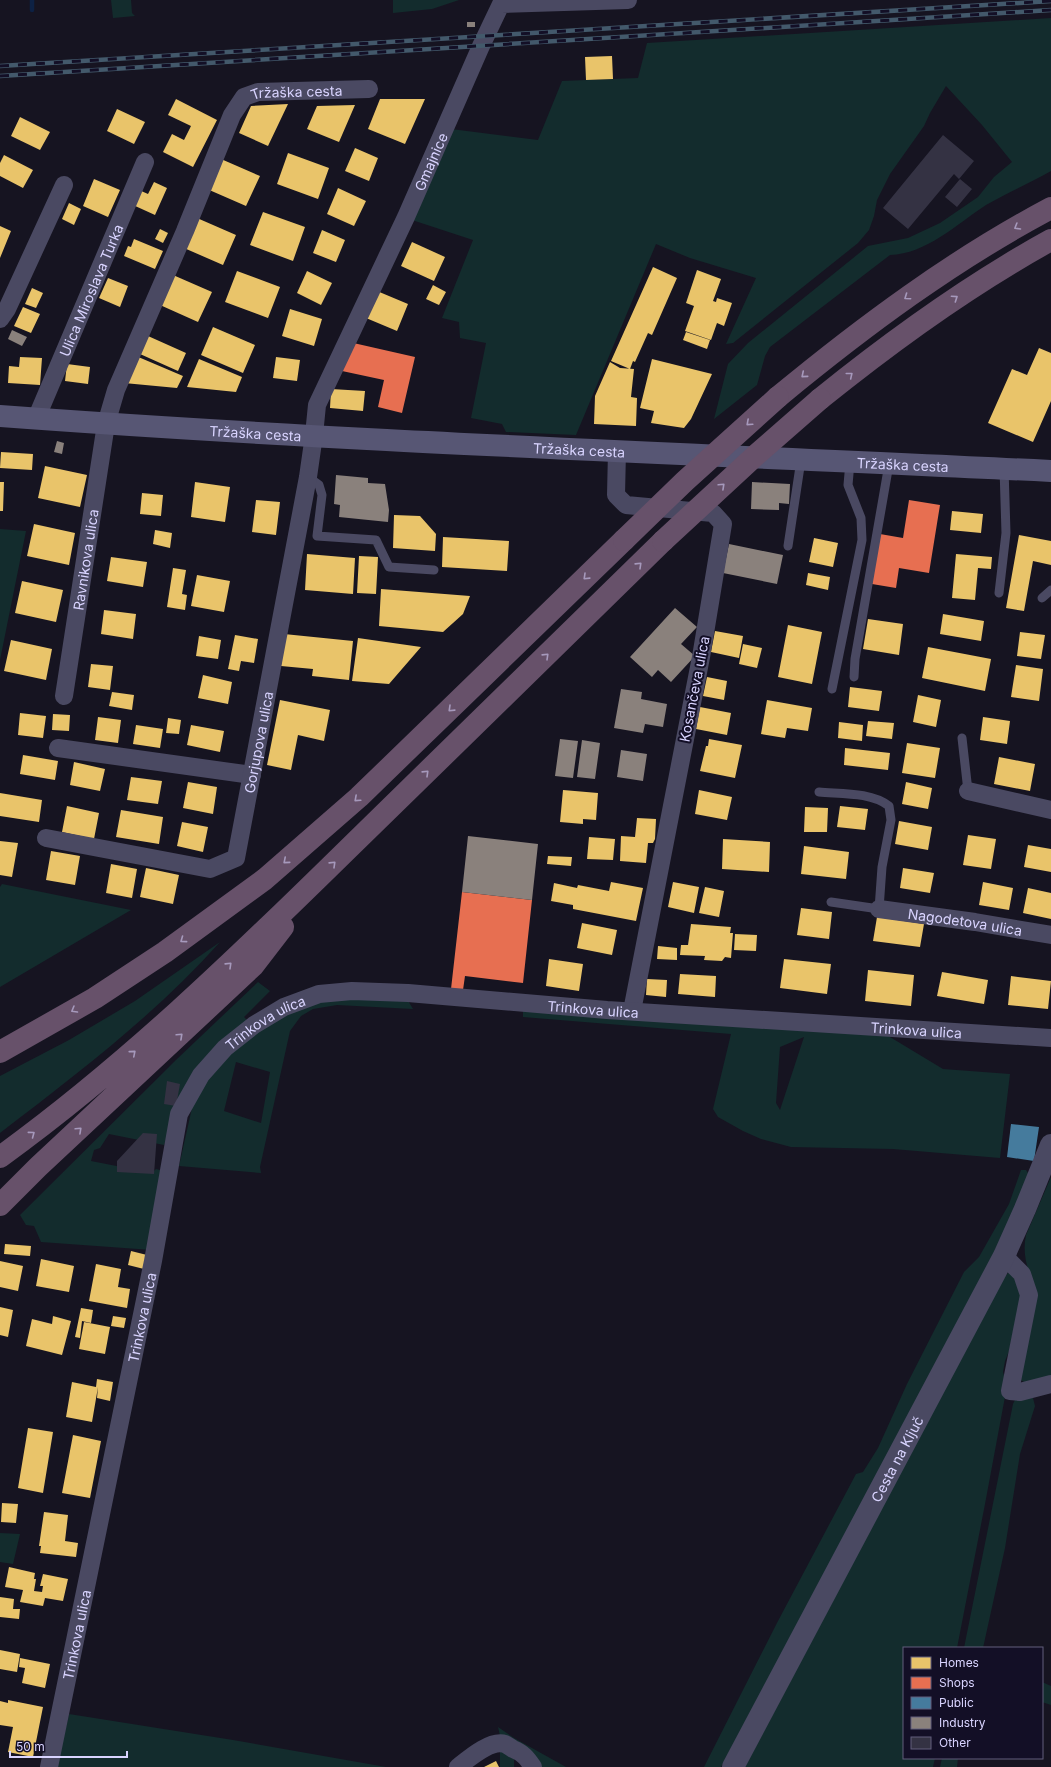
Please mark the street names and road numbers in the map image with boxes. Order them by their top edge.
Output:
street label: Tržaška cesta [248,81,343,103]
street label: Gmajnice [410,130,451,193]
street label: Ulica Miroslava Turka [55,221,126,359]
street label: Tržaška cesta [209,422,302,444]
street label: Tržaška cesta [533,439,625,460]
street label: Tržaška cesta [856,453,949,475]
street label: Ravnikova ulica [69,508,101,611]
street label: Kosančeva ulica [675,635,713,743]
street label: Gorjupova ulica [240,690,276,795]
street label: Nagodetova ulica [907,905,1024,938]
street label: Trinkova ulica [222,991,308,1053]
street label: Trinkova ulica [547,996,639,1020]
street label: Trinkova ulica [870,1018,963,1041]
street label: Trinkova ulica [124,1271,159,1364]
street label: Cesta na Ključ [867,1413,926,1505]
street label: Trinkova ulica [59,1588,94,1681]

